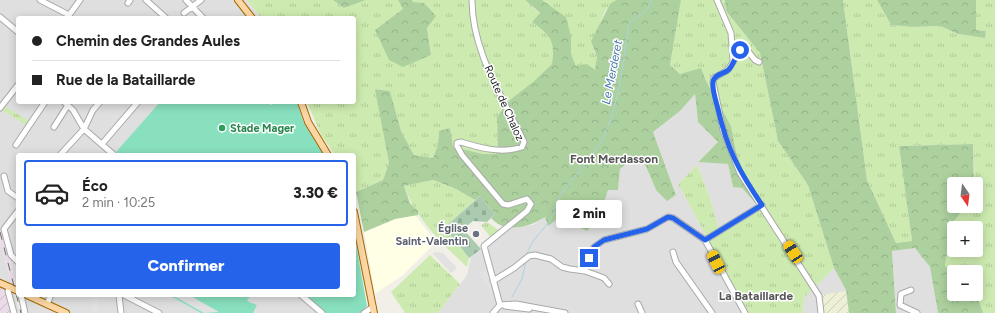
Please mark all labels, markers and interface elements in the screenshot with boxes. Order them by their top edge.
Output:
text: Chemin des Grandes Aules [56,32,240,50]
water label: Le Merderet [599,38,625,105]
route start [731,41,749,59]
street label: Route de Chaloz [482,63,526,143]
text: Rue de la Bataillarde [56,71,195,89]
place label: Stade Mager [230,122,295,135]
marker: Stade Mager [217,123,227,133]
district label: Font Merdasson [570,152,658,166]
icon: car [34,175,70,211]
text: Éco [82,177,108,195]
north arrow [947,177,983,213]
map controls [947,177,983,301]
text: 3.30 € [293,184,338,202]
text: 2 min · 10:25 [82,195,155,210]
callout: 2 min [556,200,622,228]
text: 2 min [572,206,606,221]
place label: Église Saint-Valentin [395,221,468,248]
button: + [947,221,983,257]
marker: Église Saint-Valentin [471,229,481,239]
car [781,239,805,265]
button: Confirmer [32,243,340,289]
route end [580,249,598,267]
car [705,249,727,275]
button: − [947,265,983,301]
district label: La Bataillarde [719,289,794,303]

